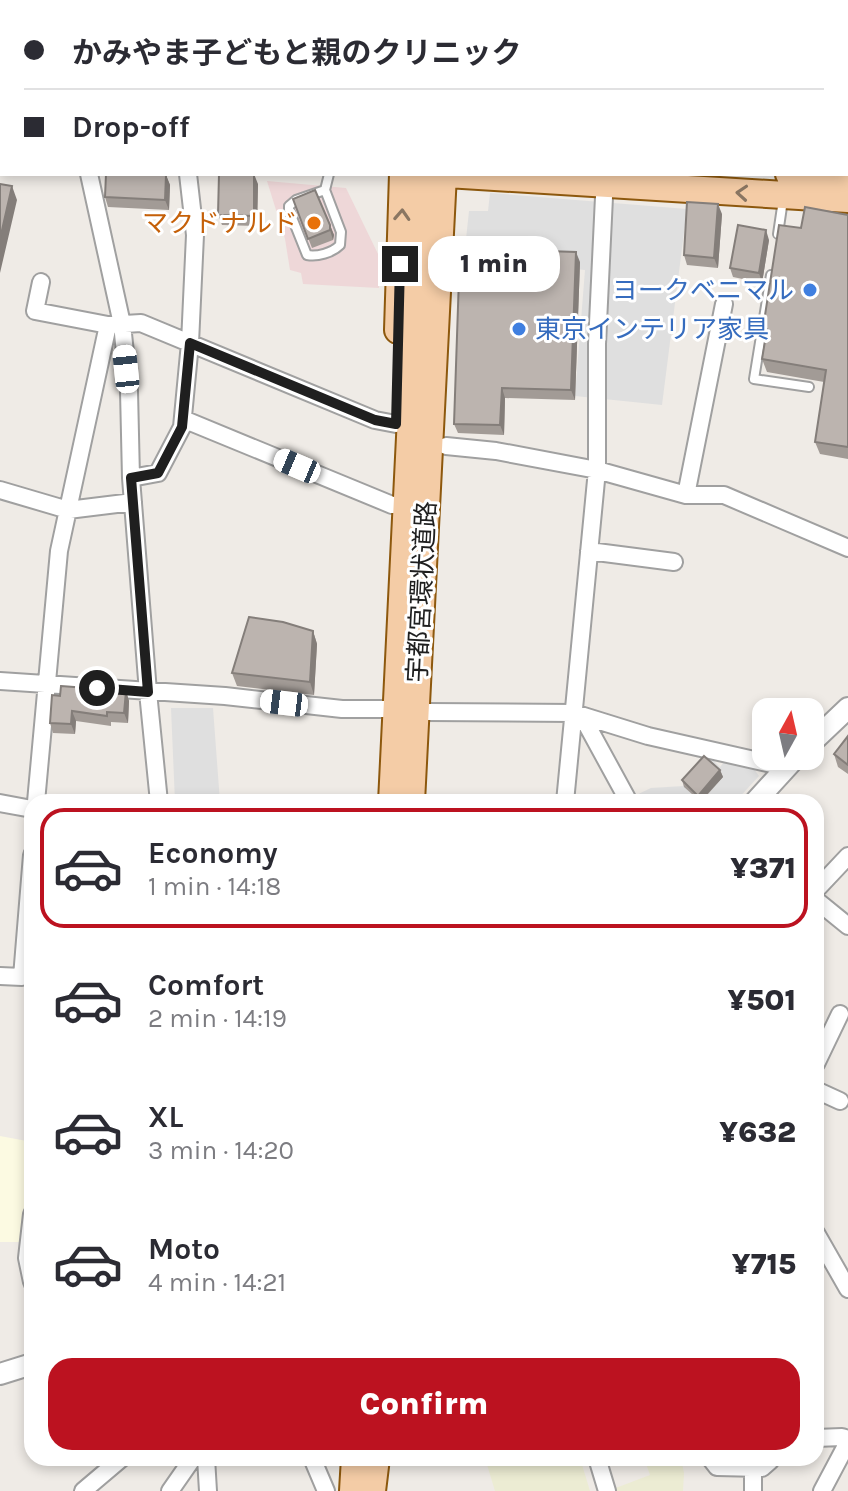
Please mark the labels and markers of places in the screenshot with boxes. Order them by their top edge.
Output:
place label: マクドナルド [142,208,298,239]
marker: マクドナルド [305,214,323,232]
place label: ヨークベニマル [612,275,794,306]
marker: ヨークベニマル [801,281,819,299]
place label: 東京インテリア家具 [535,314,769,345]
marker: 東京インテリア家具 [510,320,528,338]

